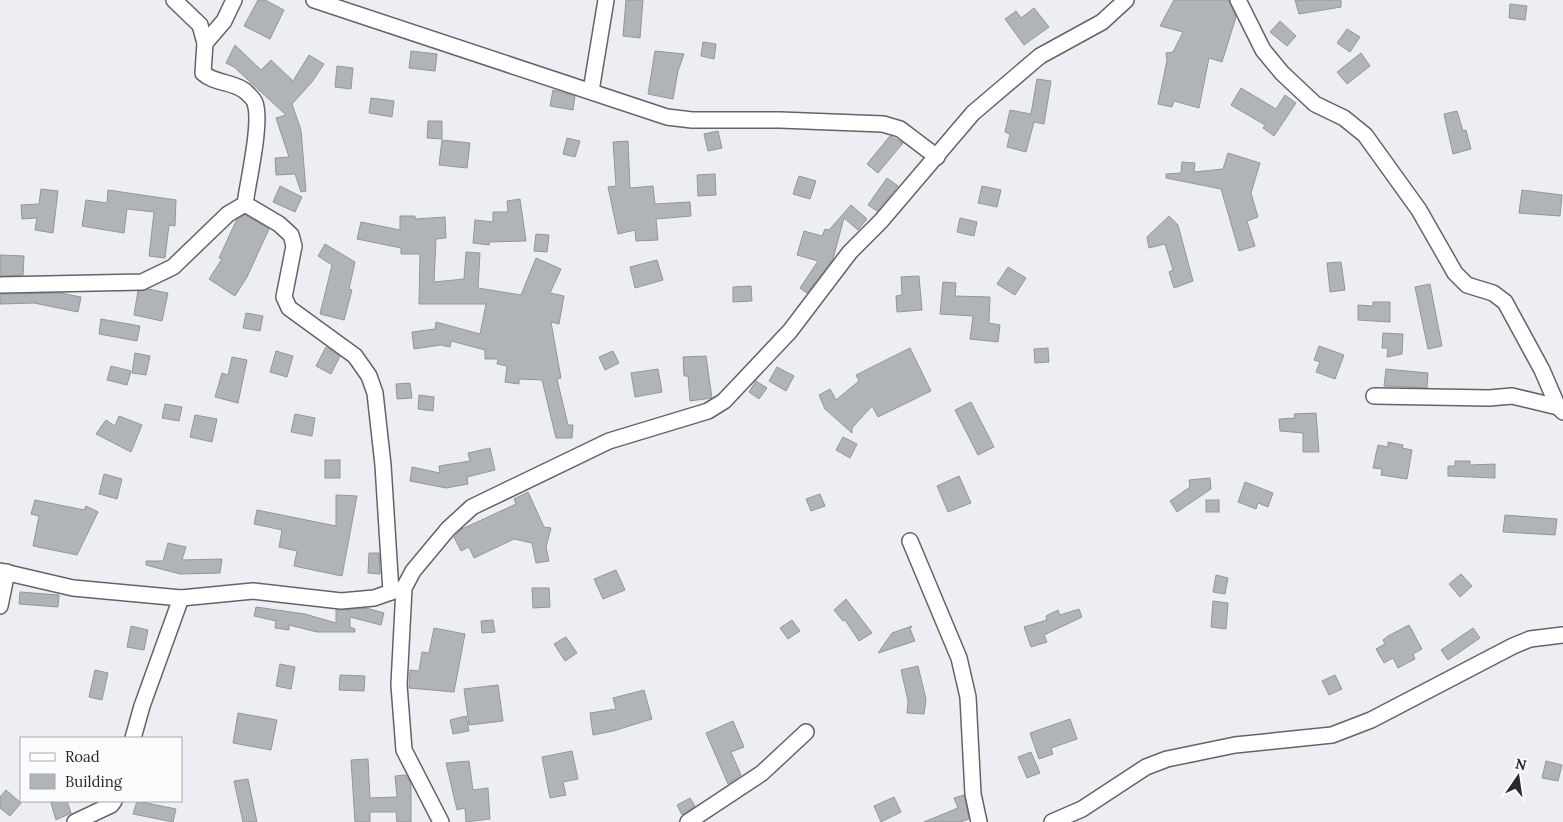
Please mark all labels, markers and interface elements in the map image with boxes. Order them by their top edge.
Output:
legend [20,737,182,802]
text: Road [65,747,100,766]
north arrow [1493,752,1543,802]
text: N [1514,754,1528,774]
text: Building [65,772,123,791]

